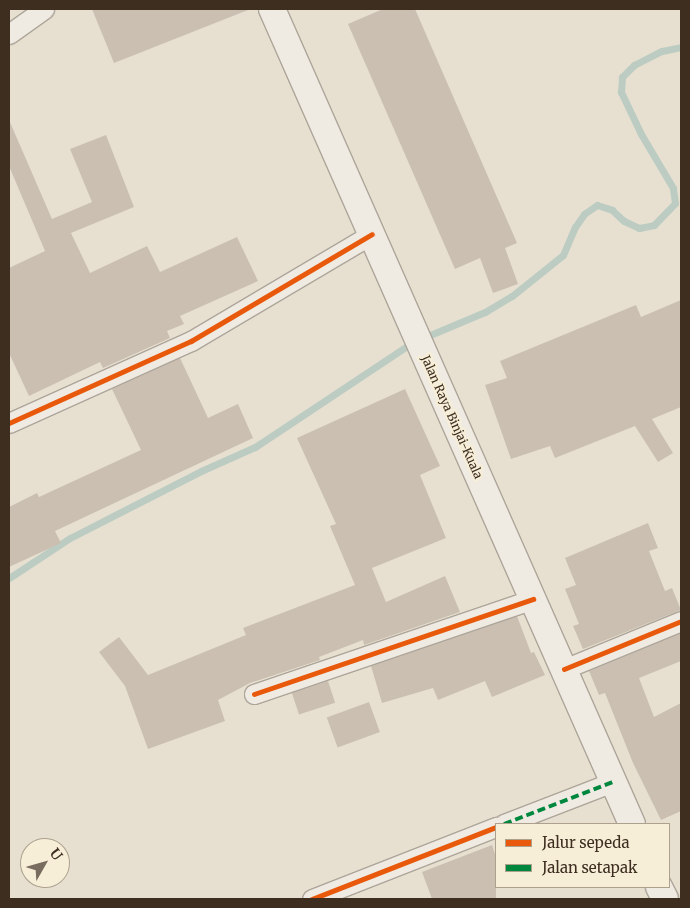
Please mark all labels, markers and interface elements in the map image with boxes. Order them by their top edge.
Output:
street label: Jalan Raya Binjai-Kuala [418,353,486,481]
legend [495,823,670,888]
text: Jalur sepeda [542,833,629,852]
north arrow [20,838,70,888]
text: U [46,845,66,864]
text: Jalan setapak [542,858,637,877]

